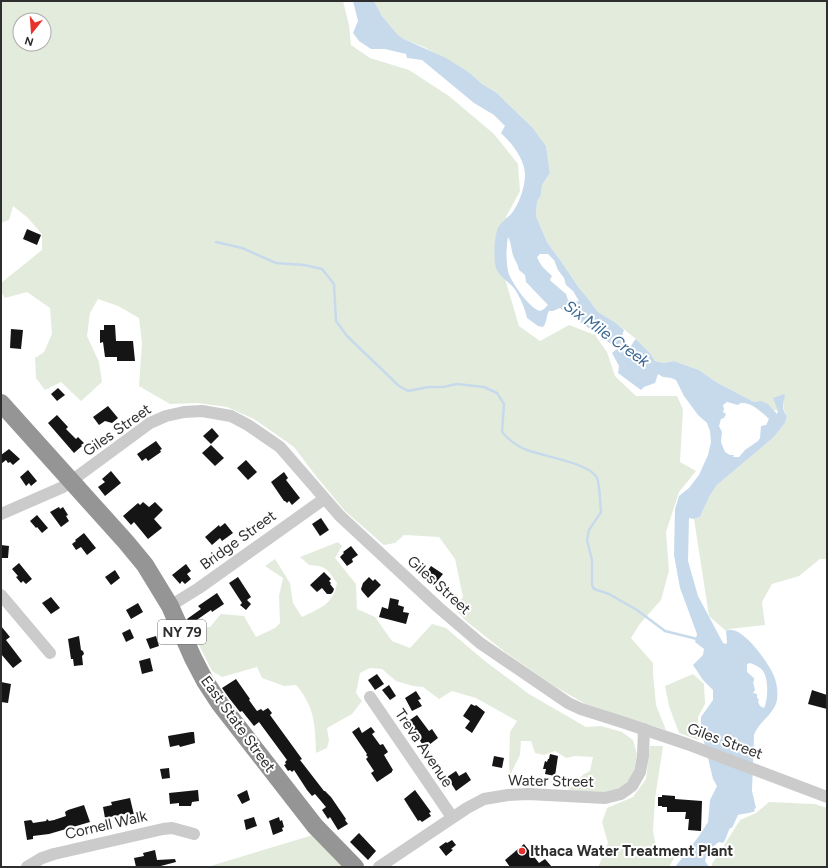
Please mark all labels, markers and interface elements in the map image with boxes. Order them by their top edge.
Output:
north arrow [12,12,52,52]
text: N [23,34,35,49]
water label: Six Mile Creek [560,296,654,371]
street label: Giles Street [79,400,155,460]
street label: Bridge Street [197,506,280,574]
street label: Giles Street [404,552,475,618]
road number: NY 79 [158,620,206,644]
street label: East State Street [197,672,279,776]
street label: Treva Avenue [391,706,457,790]
street label: Giles Street [685,719,766,763]
street label: Water Street [508,771,594,791]
street label: Cornell Walk [63,807,149,843]
place label: Ithaca Water Treatment Plant [530,842,733,860]
marker: Ithaca Water Treatment Plant [517,846,527,856]

